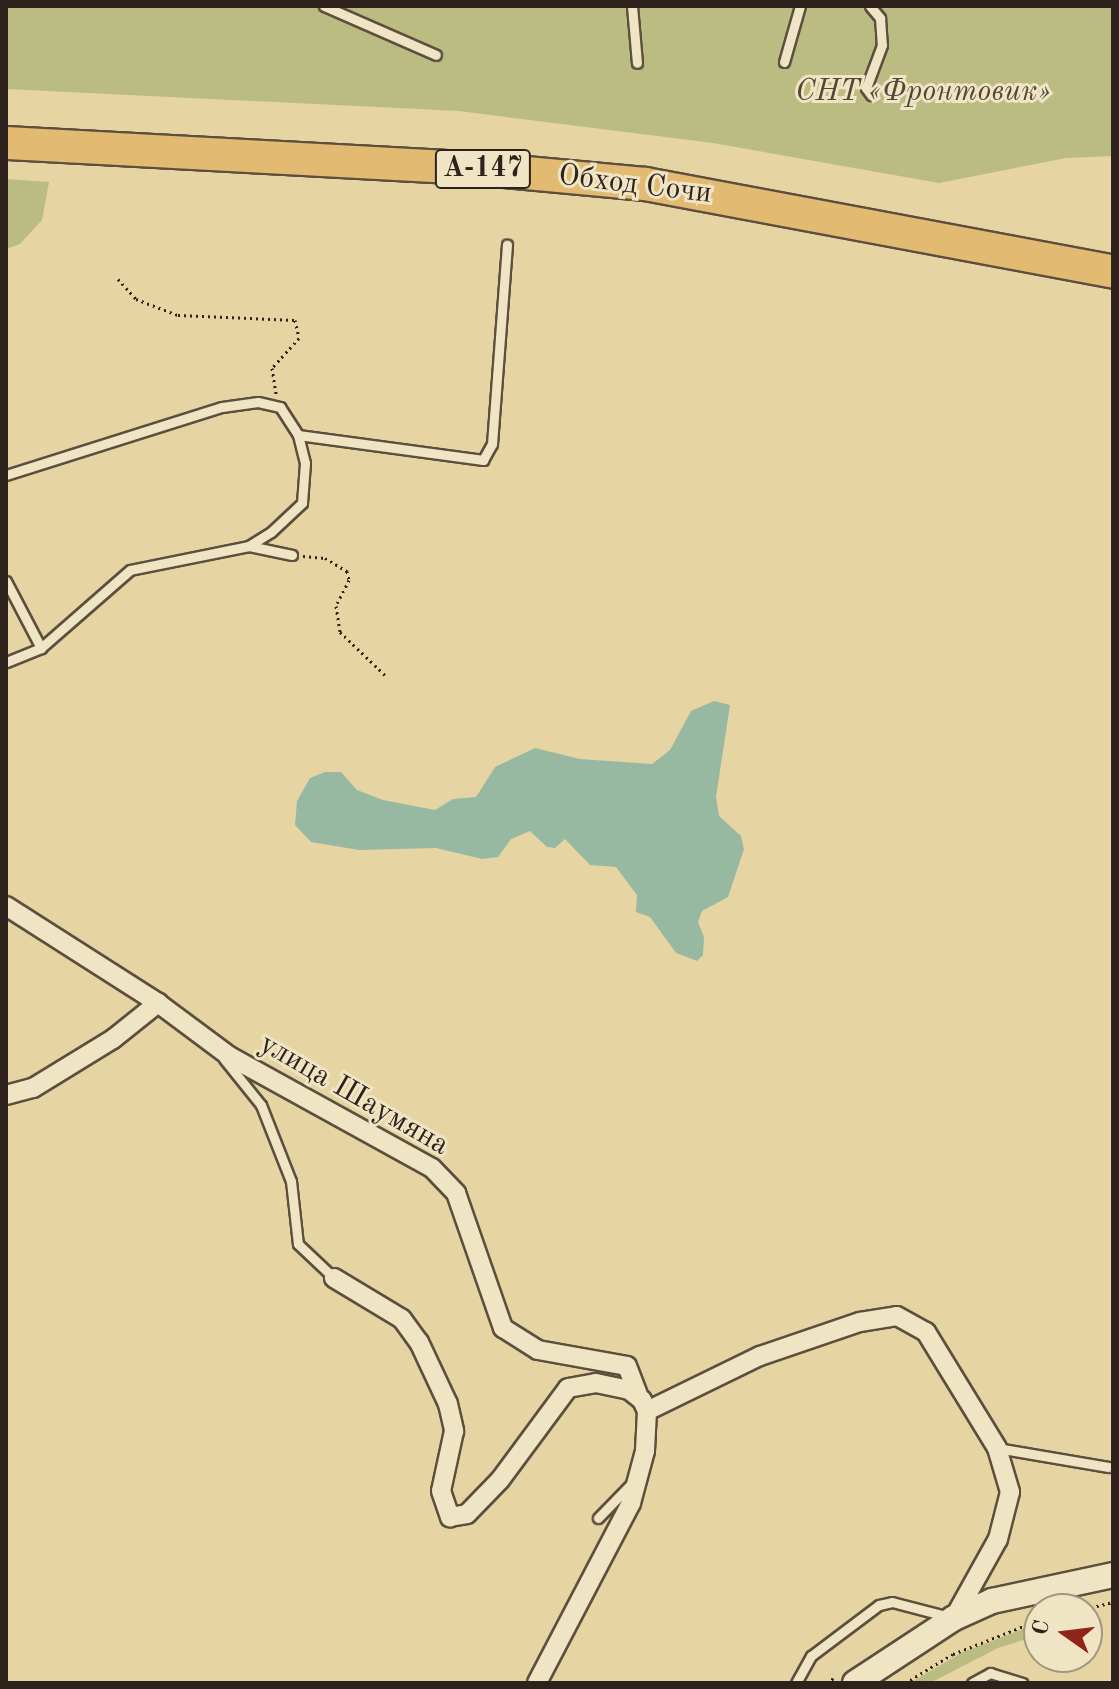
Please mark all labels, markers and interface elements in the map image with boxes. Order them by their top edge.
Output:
park label: СНТ «Фронтовик» [795,74,1051,110]
road number: А-147 [433,145,533,193]
street label: Обход Сочи [556,158,714,212]
street label: улица Шаумяна [253,1026,455,1164]
north arrow [1023,1593,1103,1673]
text: С [1029,1618,1054,1637]

